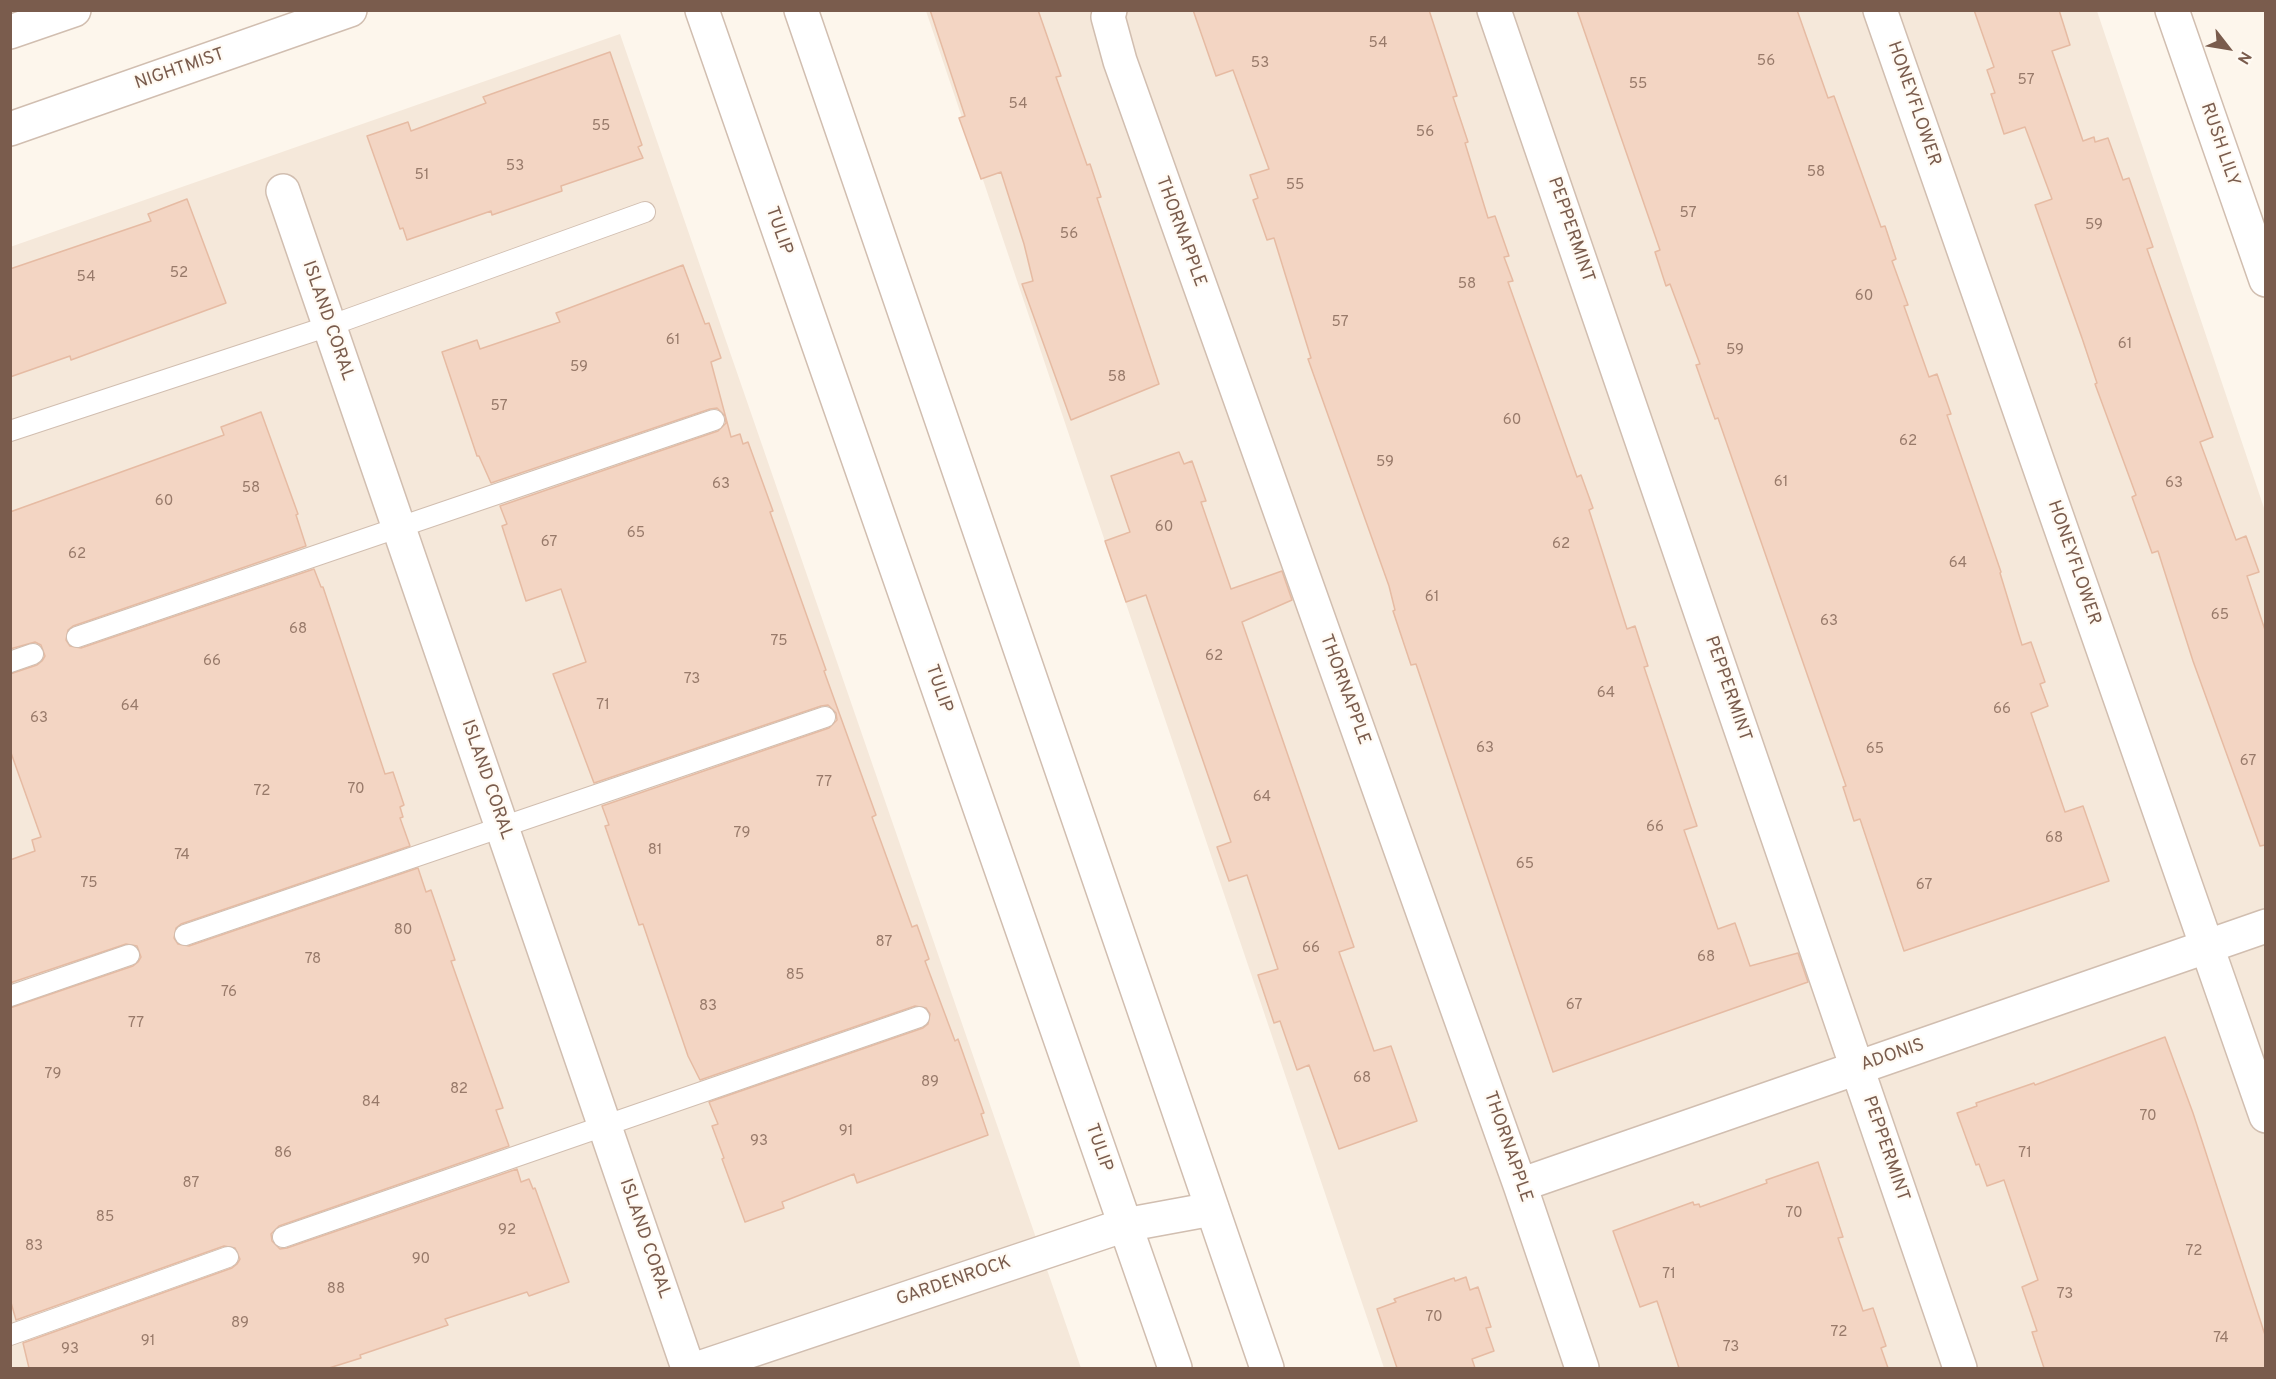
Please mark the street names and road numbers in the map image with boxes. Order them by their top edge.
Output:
street label: HONEYFLOWER [1882,39,1944,169]
street label: NIGHTMIST [132,45,228,95]
street label: RUSH LILY [2195,100,2243,190]
street label: THORNAPPLE [1150,174,1210,290]
street label: PEPPERMINT [1542,175,1598,285]
street label: TULIP [760,204,796,258]
street label: ISLAND CORAL [296,258,358,384]
street label: HONEYFLOWER [2042,498,2104,628]
street label: THORNAPPLE [1314,632,1374,748]
street label: PEPPERMINT [1699,634,1755,744]
street label: TULIP [920,662,956,716]
street label: ISLAND CORAL [455,717,517,843]
street label: ADONIS [1858,1035,1928,1077]
street label: THORNAPPLE [1478,1089,1536,1205]
street label: PEPPERMINT [1857,1094,1913,1204]
street label: TULIP [1080,1121,1116,1175]
street label: ISLAND CORAL [613,1176,675,1302]
street label: GARDENROCK [894,1252,1014,1312]

